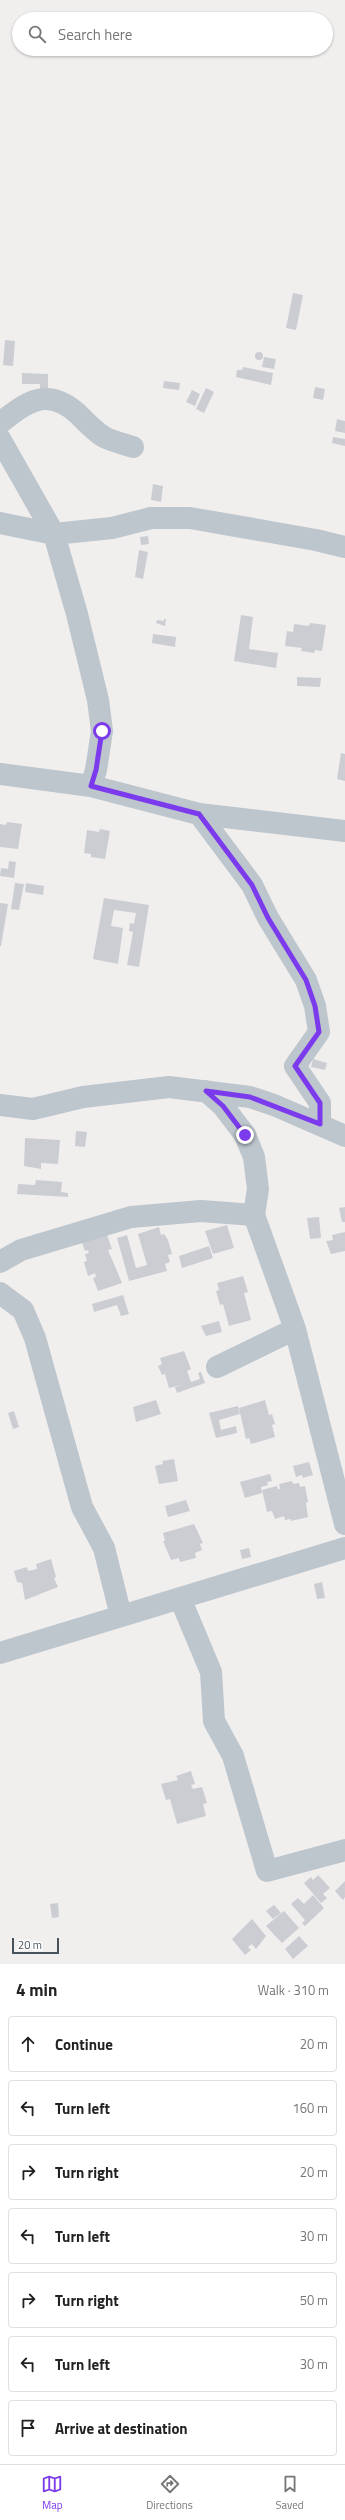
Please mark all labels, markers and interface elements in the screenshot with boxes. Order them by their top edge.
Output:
search box [12,12,333,56]
icon: search [26,23,48,45]
text: Search here [58,23,132,46]
route start [93,722,111,740]
route end [236,1126,254,1144]
scale bar [12,1936,59,1955]
text: 20 m [18,1937,42,1953]
text: 4 min [16,1977,57,2003]
text: Walk · 310 m [258,1980,329,2000]
icon: ahead [17,2033,39,2055]
text: Continue [55,2033,113,2056]
text: 20 m [300,2034,328,2054]
icon: left [17,2097,39,2119]
text: Turn left [55,2097,110,2120]
text: 160 m [292,2098,328,2118]
icon: right [17,2161,39,2183]
text: Turn right [55,2161,119,2184]
text: 20 m [300,2162,328,2182]
icon: left [17,2225,39,2247]
text: Turn left [55,2225,110,2248]
text: 30 m [300,2226,328,2246]
icon: right [17,2289,39,2311]
text: Turn right [55,2289,119,2312]
text: 50 m [300,2290,328,2310]
icon: left [17,2353,39,2375]
text: Turn left [55,2353,110,2376]
text: 30 m [300,2354,328,2374]
icon: arrive [17,2417,39,2439]
text: Arrive at destination [55,2417,188,2440]
tab: Map [41,2473,63,2513]
tab: Directions [146,2473,193,2513]
tab: Saved [276,2473,304,2513]

